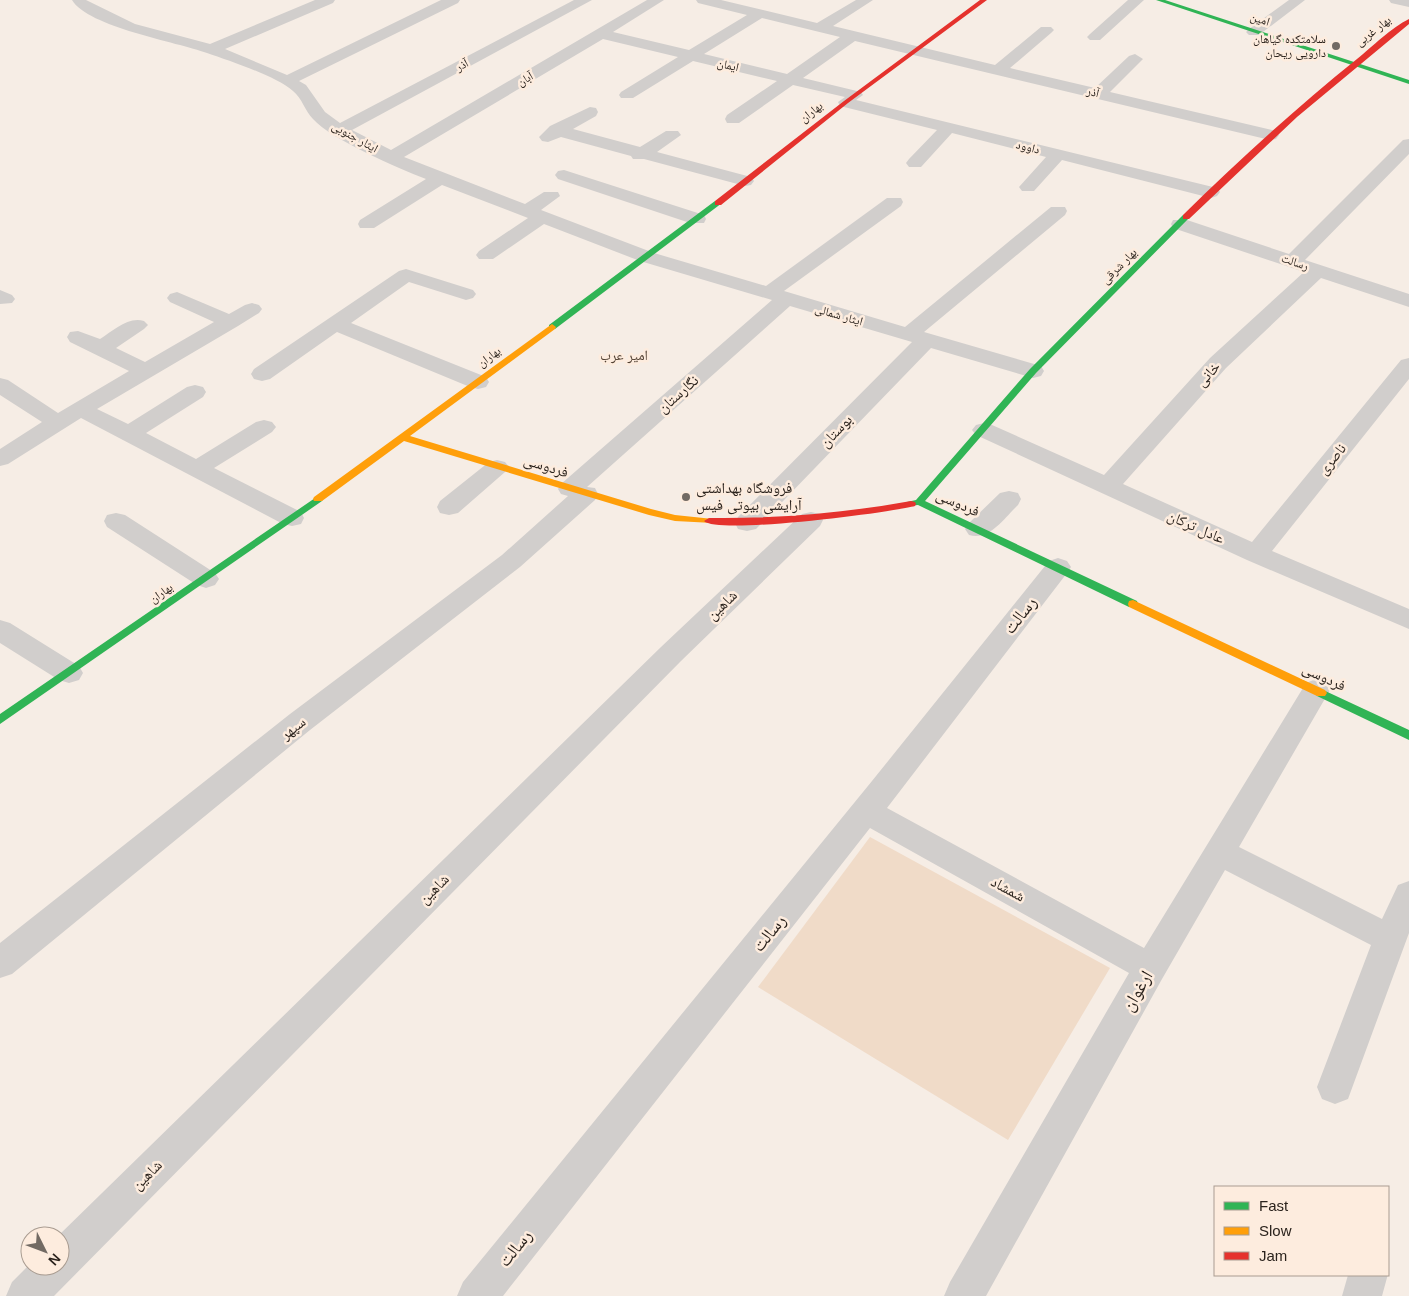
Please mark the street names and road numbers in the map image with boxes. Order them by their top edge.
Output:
street label: امین [1248,9,1272,29]
street label: بهار غربی [1352,13,1394,50]
street label: آذر [452,55,472,75]
street label: ایمان [716,56,740,75]
street label: آبان [514,68,537,89]
street label: آذر [1084,83,1102,101]
street label: بهاران [797,99,826,126]
street label: ایثار جنوبی [329,119,381,156]
street label: داوود [1015,137,1041,157]
street label: بهار شرقی [1098,245,1140,287]
street label: رسالت [1280,251,1311,273]
street label: ایثار شمالی [813,302,865,329]
street label: بهاران [475,344,504,371]
street label: خانی [1192,357,1225,391]
street label: نگارستان [654,371,703,417]
street label: بوستان [816,411,857,452]
street label: ناصری [1314,440,1351,479]
street label: فردوسی [521,451,571,482]
street label: فردوسی [933,485,983,521]
street label: عادل ترکان [1164,506,1228,549]
street label: بهاران [147,580,176,606]
street label: شاهین [703,586,742,625]
street label: رسالت [999,592,1041,638]
street label: فردوسی [1299,659,1349,696]
street label: سپهر [276,713,309,744]
street label: شاهین [415,870,454,909]
street label: شمشاد [988,872,1028,905]
street label: رسالت [748,910,790,956]
street label: ارغوان [1117,967,1157,1015]
street label: شاهین [128,1156,167,1195]
street label: رسالت [494,1225,536,1271]

